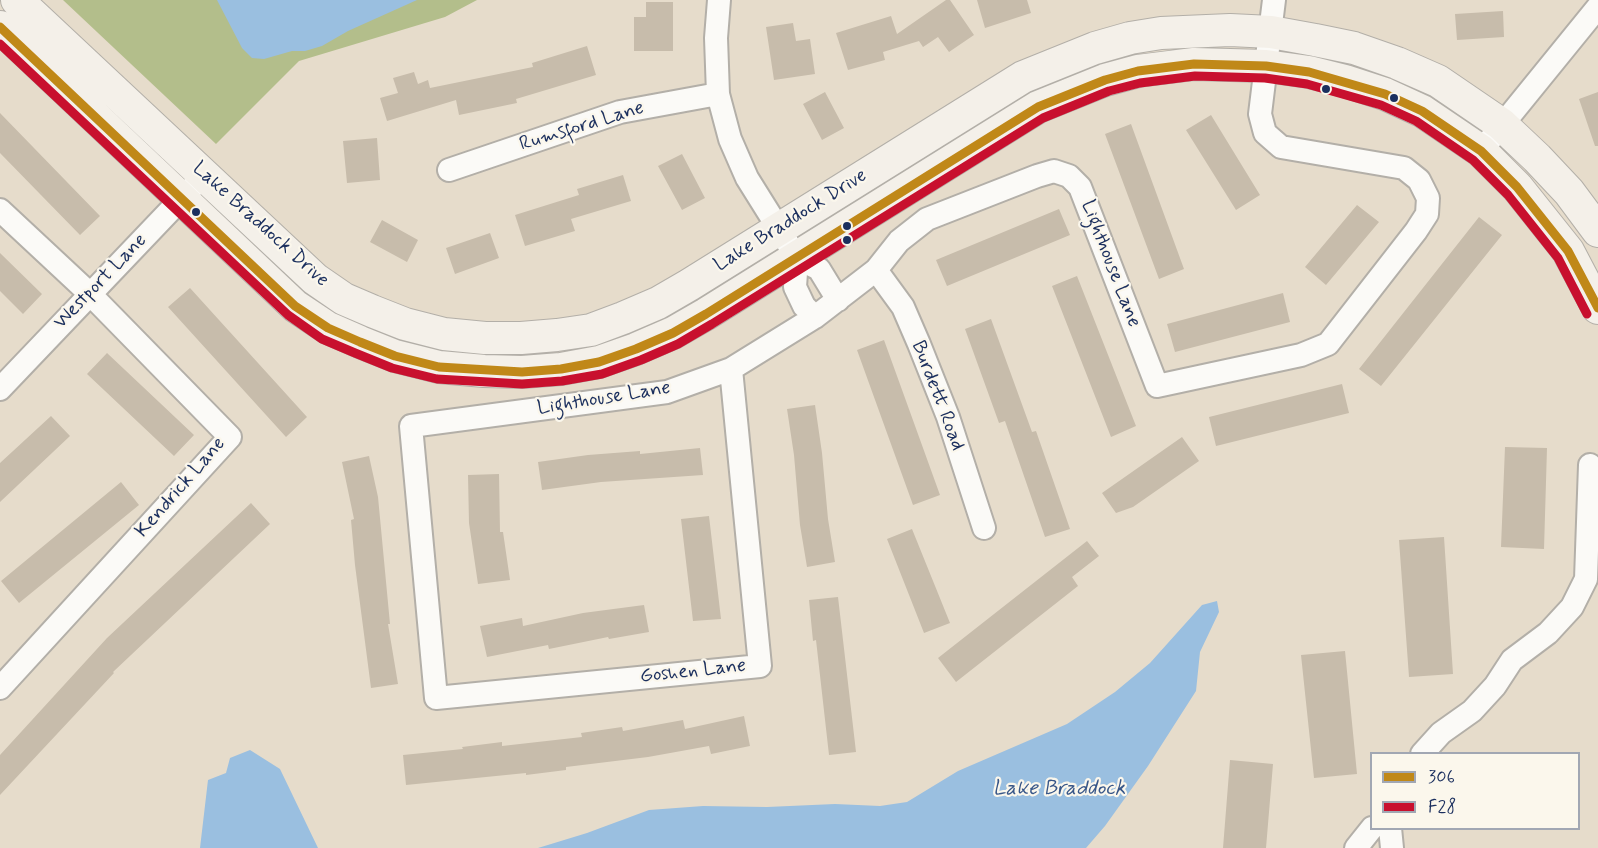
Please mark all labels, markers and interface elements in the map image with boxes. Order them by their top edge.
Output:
unlabelled marker [1320,83,1332,95]
unlabelled marker [1388,92,1400,104]
street label: Rumsford Lane [517,97,647,157]
street label: Lake Braddock Drive [187,157,333,293]
street label: Lake Braddock Drive [710,164,872,278]
street label: Lighthouse Lane [1075,197,1145,331]
unlabelled marker [190,206,202,218]
unlabelled marker [841,220,853,232]
street label: Westport Lane [49,229,153,335]
unlabelled marker [841,234,853,246]
street label: Burdett Road [905,338,969,454]
street label: Lighthouse Lane [536,377,672,421]
street label: Kendrick Lane [131,433,231,543]
street label: Goshen Lane [639,654,747,690]
legend [1370,752,1580,830]
text: 306 [1428,765,1455,789]
water label: Lake Braddock [993,777,1125,803]
text: F28 [1428,795,1456,819]

